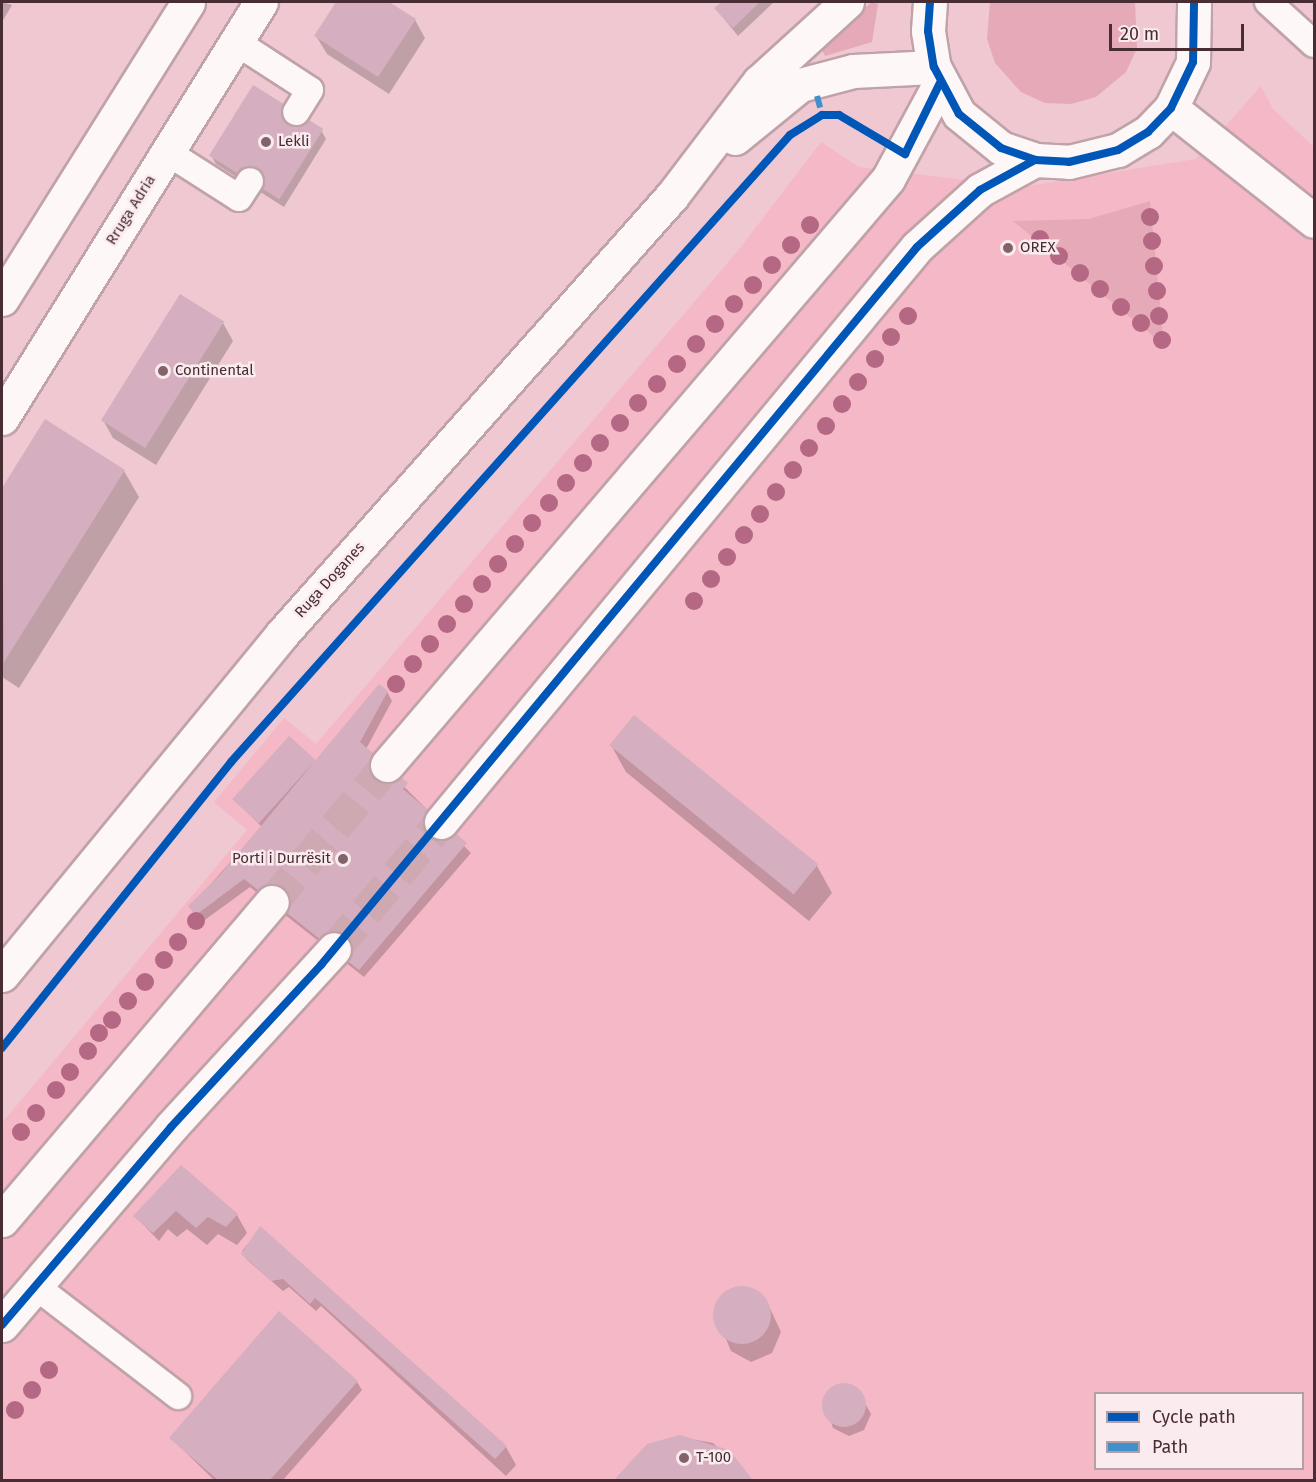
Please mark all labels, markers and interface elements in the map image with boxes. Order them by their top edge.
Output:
scale bar [1112,12,1247,50]
text: 20 m [1120,23,1159,45]
place label: Lekli [278,133,310,151]
marker: Lekli [259,135,273,149]
street label: Rruga Adria [102,172,160,248]
place label: OREX [1020,239,1056,257]
marker: OREX [1001,241,1015,255]
place label: Continental [175,362,254,380]
marker: Continental [156,364,170,378]
street label: Ruga Doganes [291,538,369,622]
place label: Porti i Durrësit [232,850,331,868]
marker: Porti i Durrësit [336,852,350,866]
legend [1094,1392,1304,1470]
text: Cycle path [1152,1406,1236,1428]
text: Path [1152,1436,1188,1458]
place label: T-100 [696,1449,731,1467]
marker: T-100 [677,1451,691,1465]

